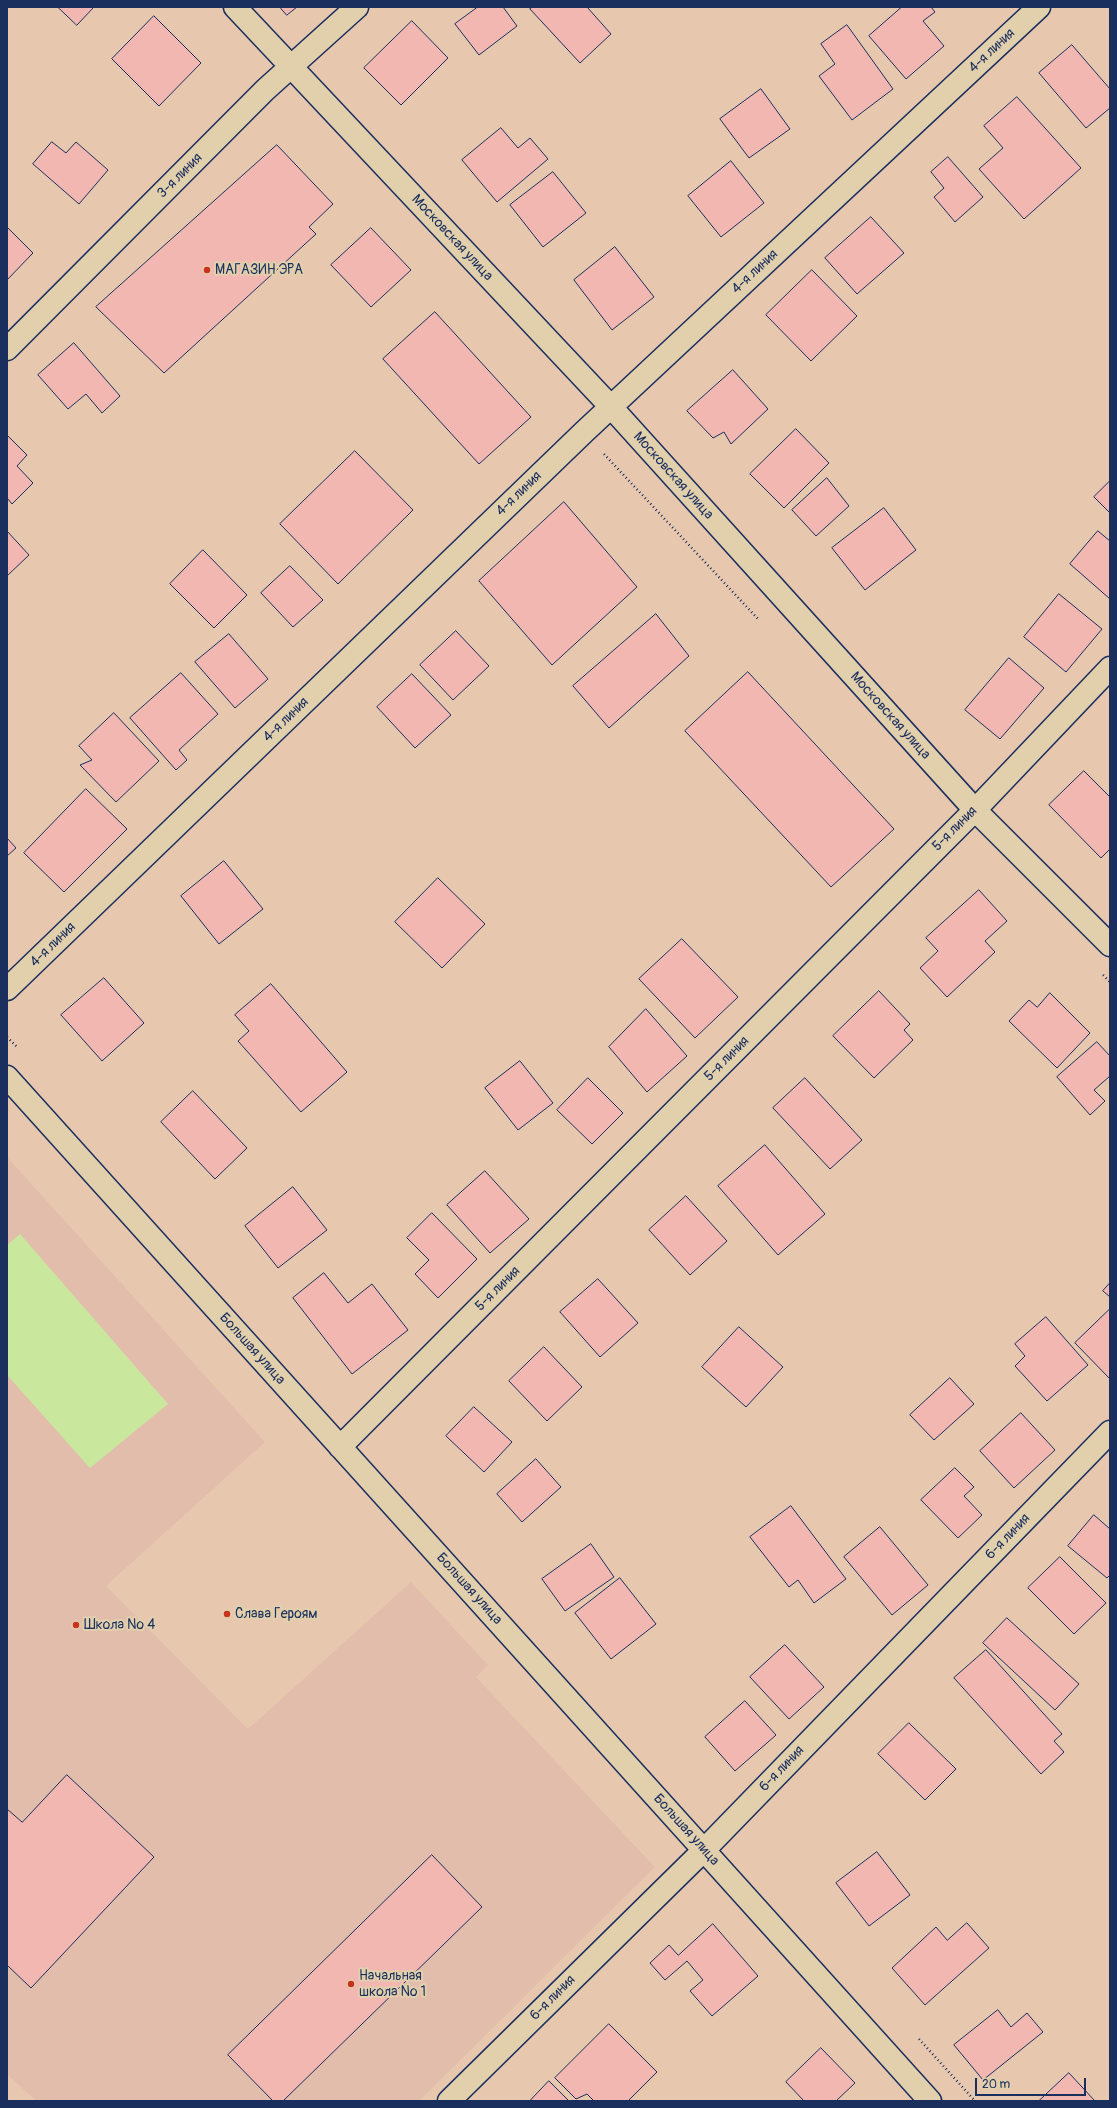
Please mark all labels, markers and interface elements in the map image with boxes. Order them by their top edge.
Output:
street label: 4-я линия [965,25,1019,77]
street label: 3-я линия [154,150,206,202]
street label: Московская улица [408,191,496,285]
street label: 4-я линия [728,246,782,298]
place label: МАГАЗИН ЭРА [215,262,303,278]
marker: МАГАЗИН ЭРА [202,265,212,275]
street label: Московская улица [629,429,717,523]
street label: 4-я линия [493,468,545,520]
street label: Московская улица [846,669,934,763]
street label: 4-я линия [260,694,312,746]
street label: 5-я линия [929,803,981,855]
street label: 4-я линия [27,919,79,971]
street label: 5-я линия [701,1033,753,1085]
street label: 5-я линия [472,1263,524,1315]
street label: Большая улица [215,1310,289,1388]
street label: 6-я линия [982,1511,1034,1563]
street label: Большая улица [432,1550,506,1628]
place label: Слава Героям [235,1606,317,1622]
marker: Слава Героям [222,1609,232,1619]
place label: Школа № 4 [84,1617,155,1633]
marker: Школа № 4 [71,1620,81,1630]
street label: 6-я линия [756,1743,808,1795]
street label: Большая улица [649,1791,723,1869]
place label: Начальная школа № 1 [359,1968,426,2000]
street label: 6-я линия [527,1972,579,2024]
marker: Начальная школа № 1 [346,1979,356,1989]
scale bar [977,2070,1088,2096]
text: 20 m [982,2077,1010,2092]

